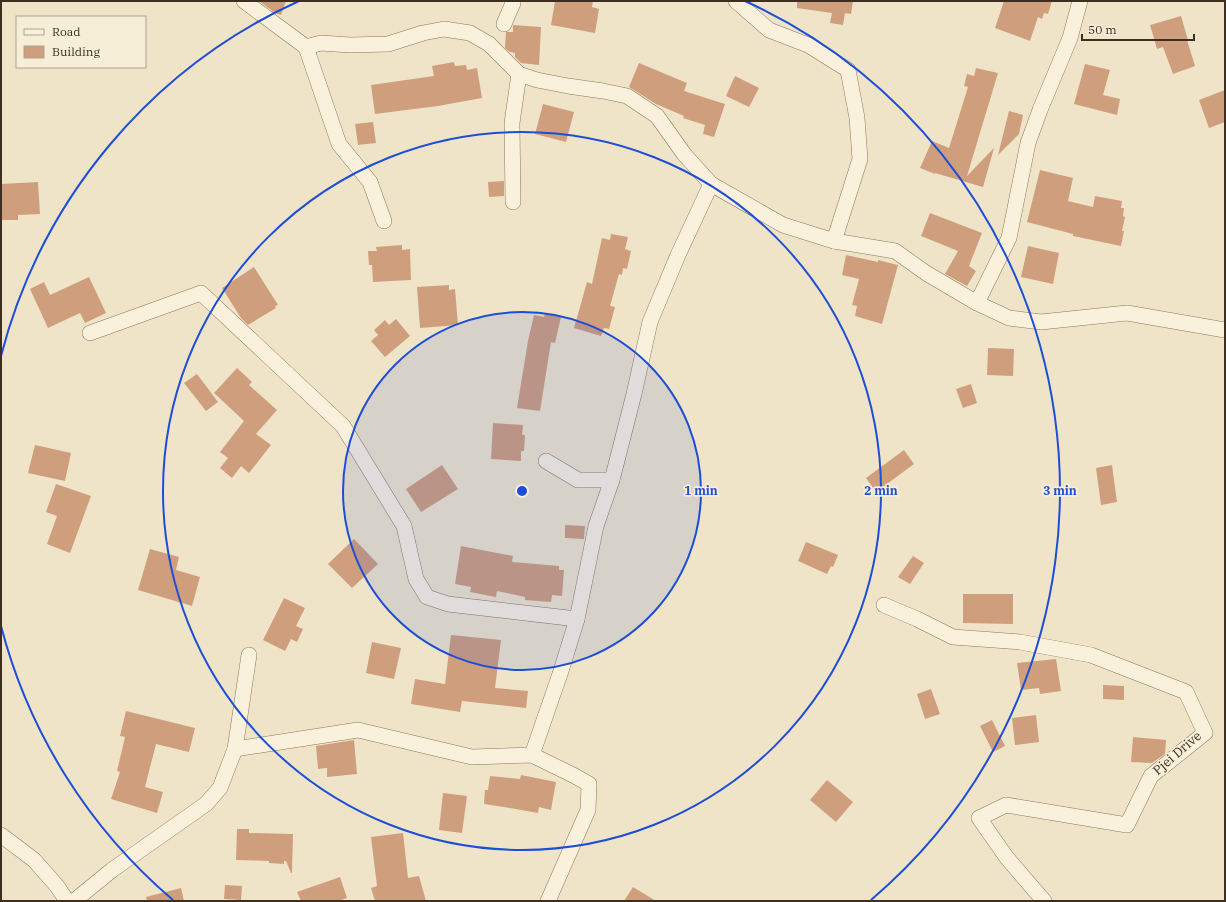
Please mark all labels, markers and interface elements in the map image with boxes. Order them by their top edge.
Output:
legend [16,16,146,68]
scale bar [1082,16,1194,42]
text: 50 m [1088,22,1117,37]
text: Road [52,24,81,39]
text: Building [52,44,100,59]
text: 1 min [684,483,718,498]
text: 2 min [864,483,898,498]
text: 3 min [1043,483,1077,498]
centre of rings [515,484,529,498]
street label: Pjei Drive [1149,727,1205,779]

